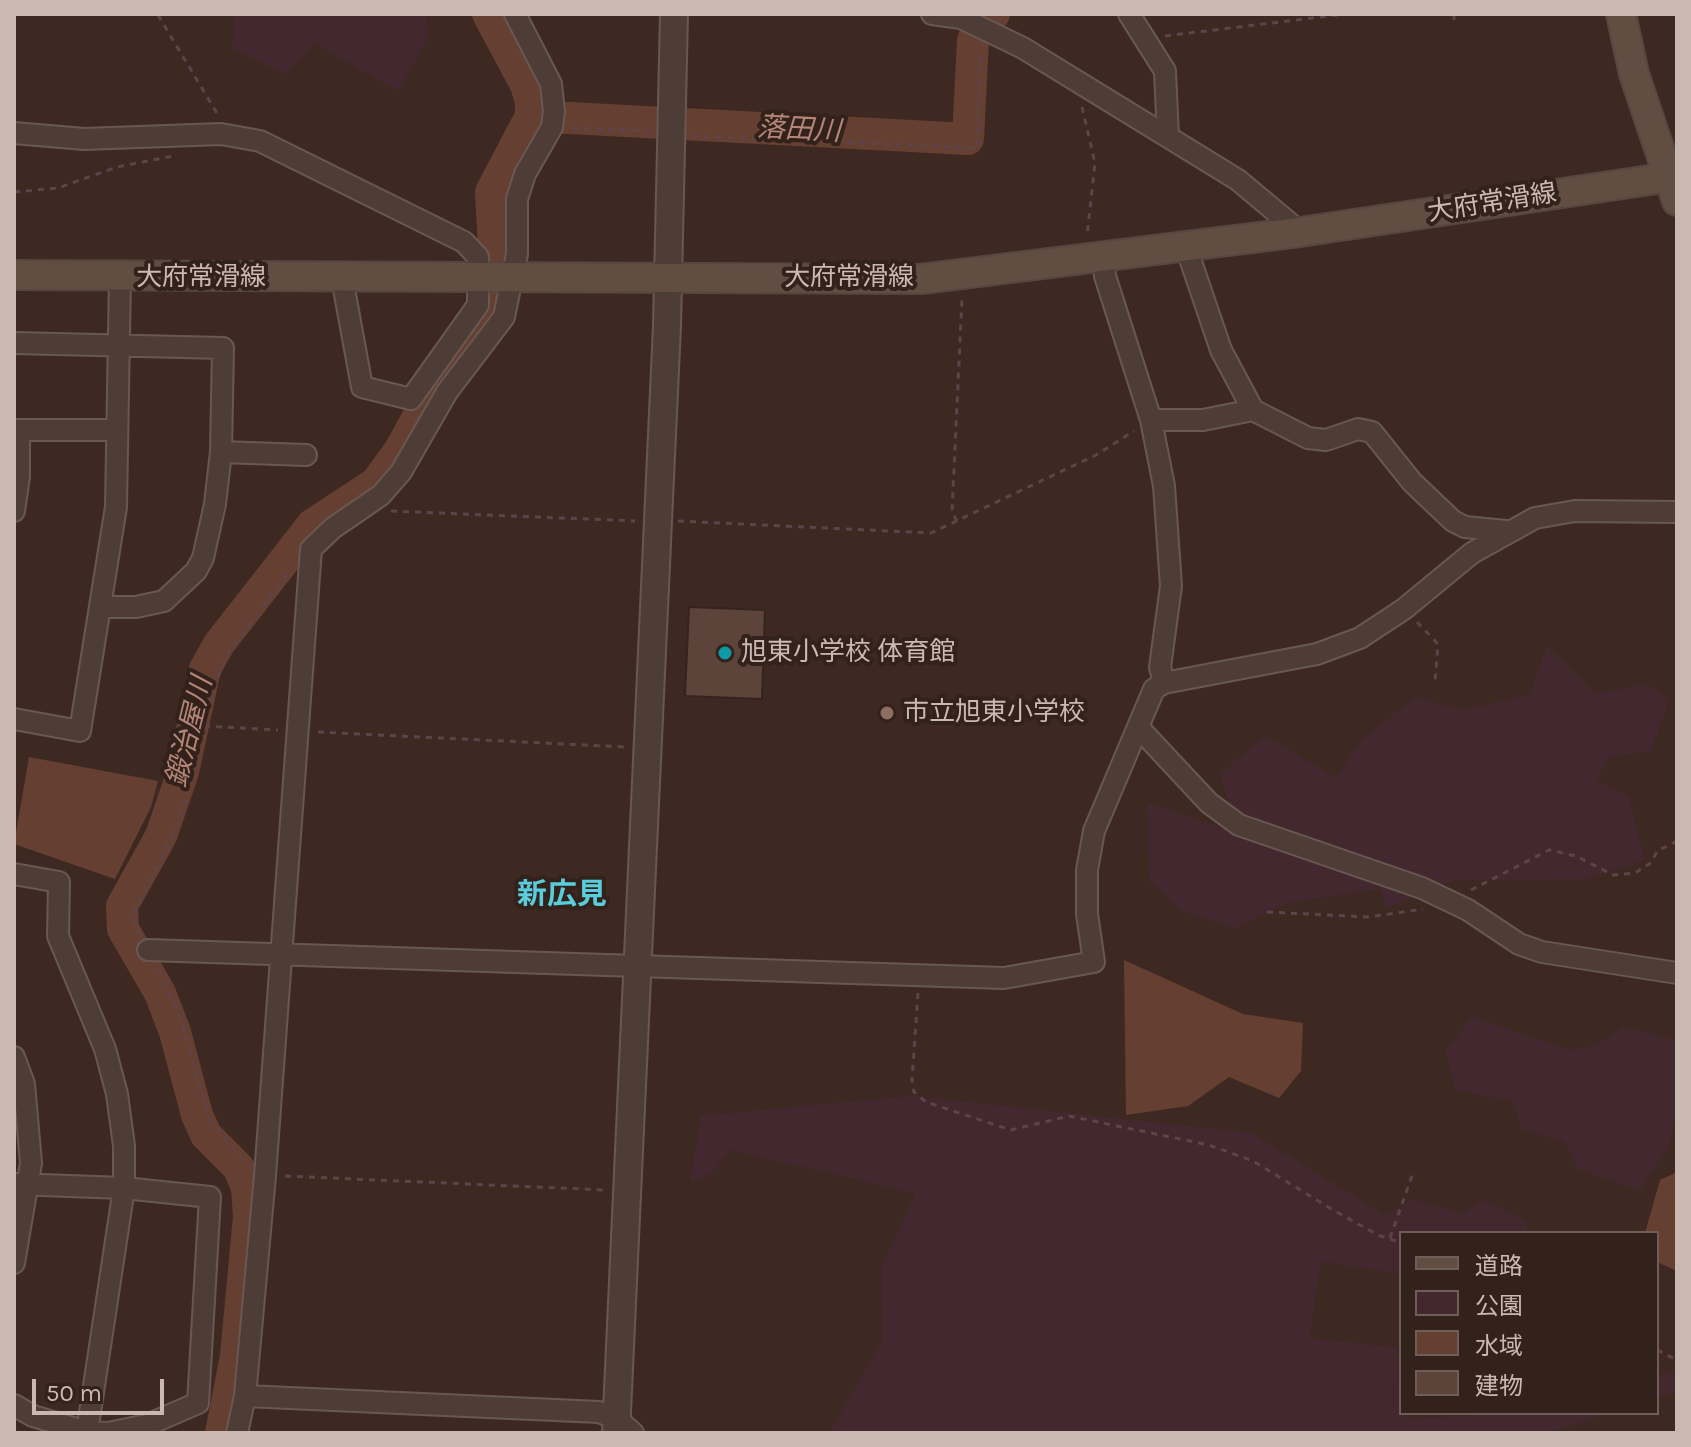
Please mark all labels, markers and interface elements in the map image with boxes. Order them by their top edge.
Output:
water label: 落田川 [756,111,842,149]
street label: 大府常滑線 [1425,177,1559,229]
street label: 大府常滑線 [136,262,266,294]
street label: 大府常滑線 [784,262,914,294]
place label: 旭東小学校 体育館 [741,637,955,669]
marker: 旭東小学校 体育館 [716,644,734,662]
water label: 鍛治屋川 [160,674,220,790]
place label: 市立旭東小学校 [903,697,1085,729]
marker: 市立旭東小学校 [878,704,896,722]
district label: 新広見 [517,877,607,913]
legend [1399,1231,1659,1415]
text: 道路 [1475,1252,1523,1280]
text: 公園 [1475,1292,1523,1320]
text: 水域 [1475,1332,1523,1360]
scale bar [36,1363,168,1413]
text: 建物 [1475,1372,1523,1400]
text: 50 m [46,1379,102,1407]

